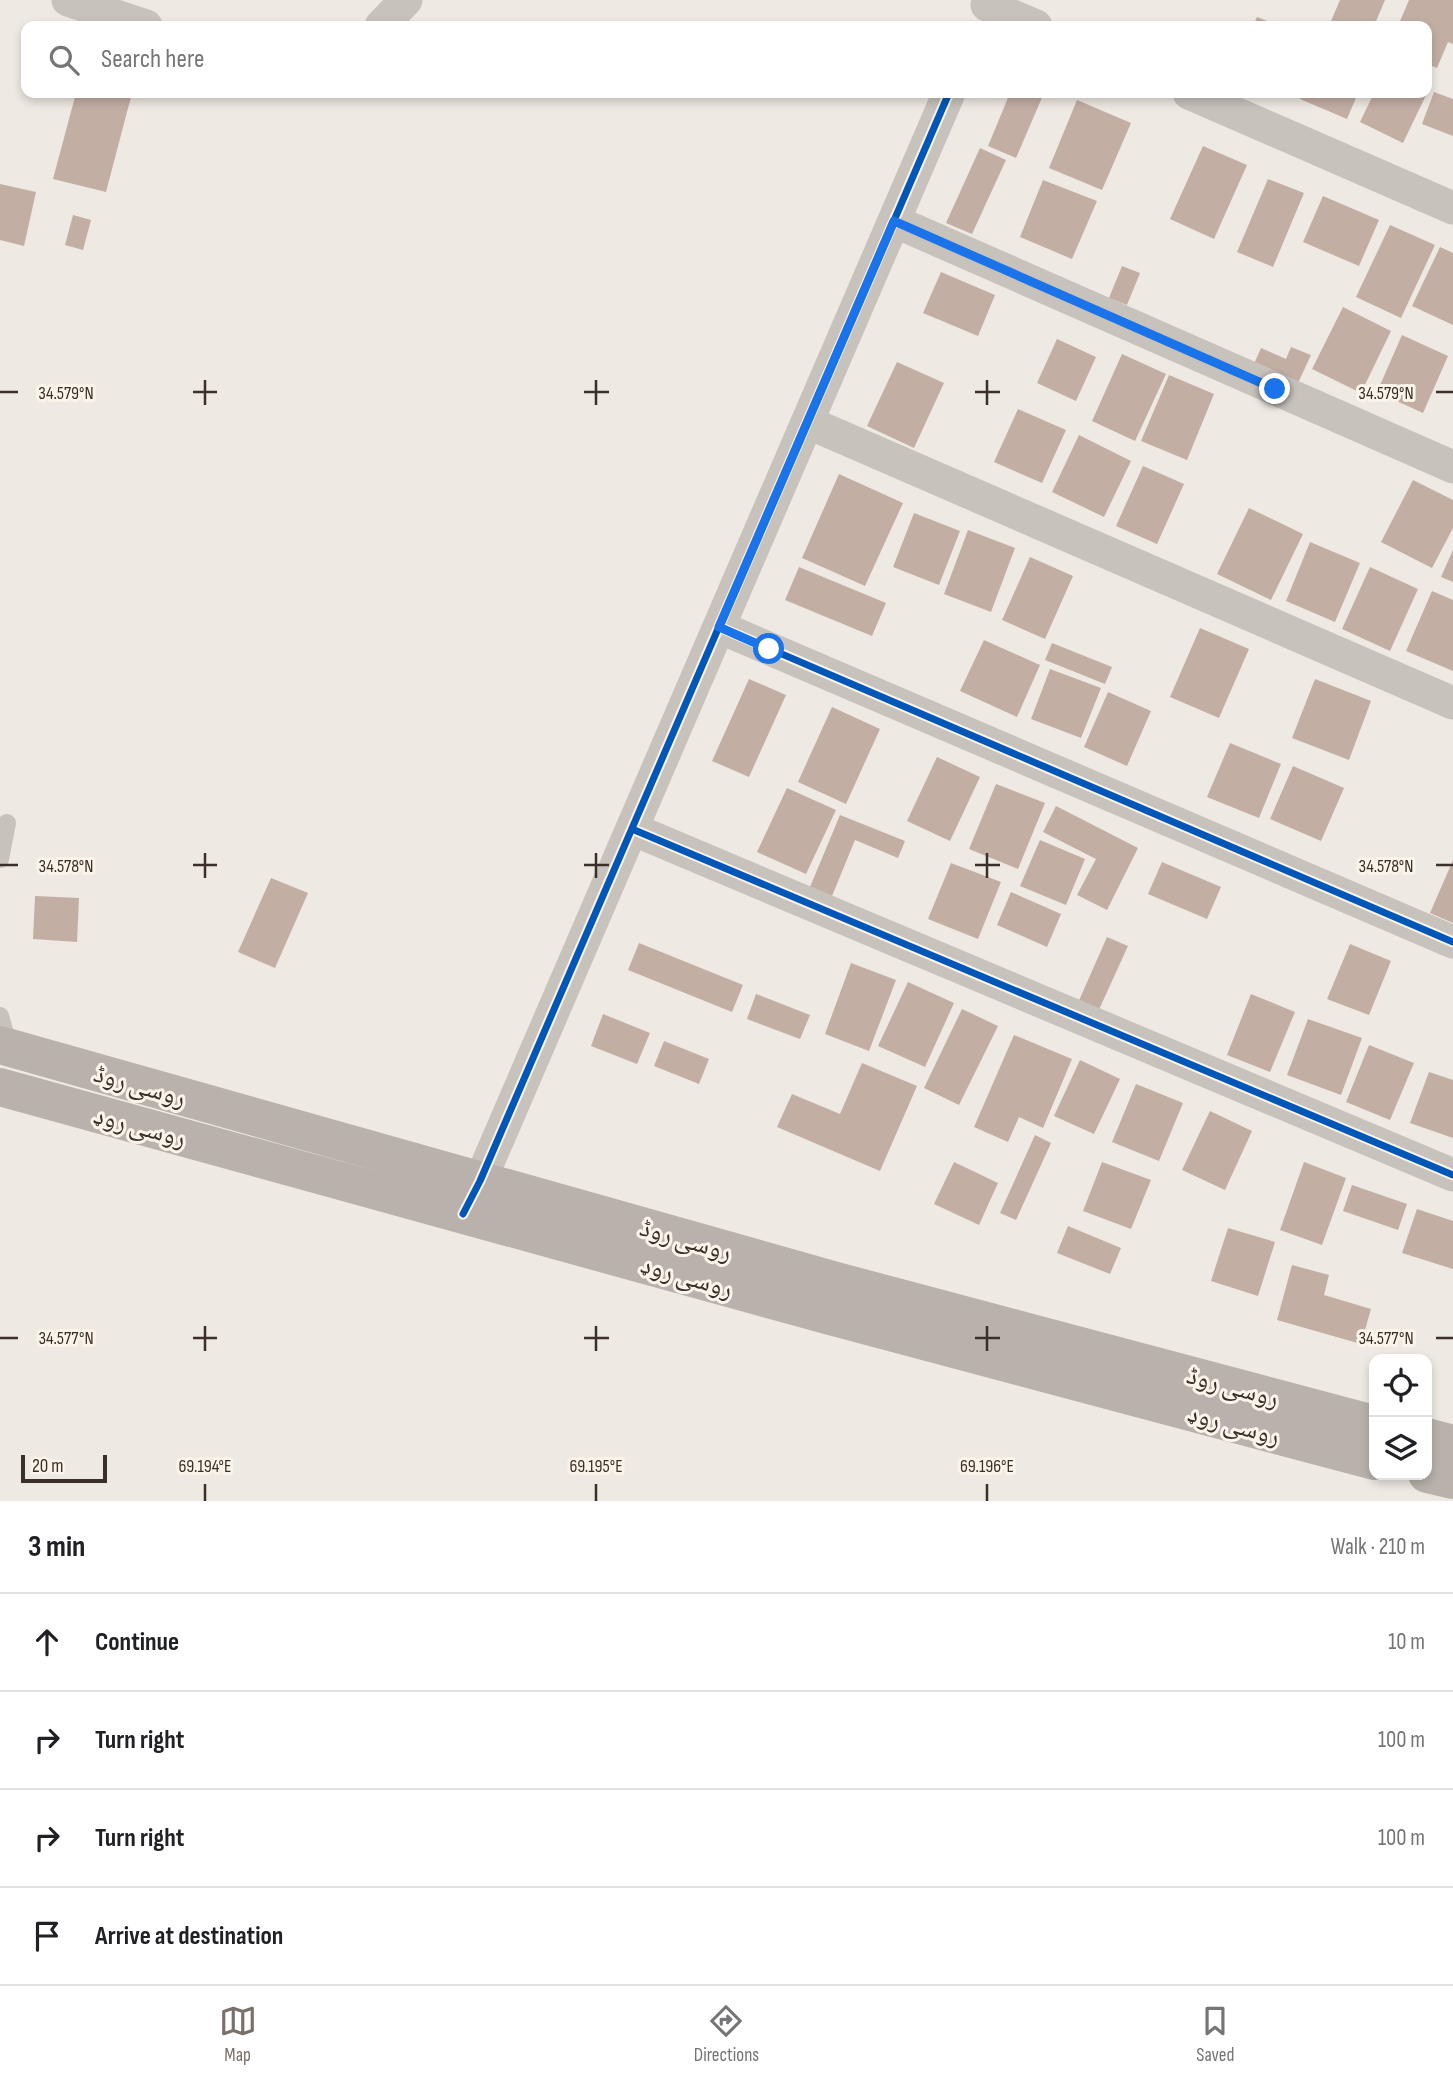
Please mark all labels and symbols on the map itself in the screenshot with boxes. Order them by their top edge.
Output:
route end [1259,373,1290,404]
text: 34.579°N [38,383,94,404]
text: 34.579°N [1358,383,1414,404]
route start [753,633,784,664]
text: 34.578°N [39,856,93,877]
text: 34.578°N [1359,856,1413,877]
street label: روسی روڈ [90,1059,189,1114]
street label: روسی روډ [90,1100,189,1155]
street label: روسی روڈ [636,1213,735,1268]
street label: روسی روډ [637,1250,736,1305]
text: 34.577°N [38,1328,94,1349]
text: 34.577°N [1358,1328,1414,1349]
street label: روسی روڈ [1183,1360,1282,1415]
street label: روسی روډ [1184,1398,1283,1453]
scale bar [21,1452,107,1484]
text: 69.194°E [179,1456,231,1477]
text: 69.195°E [569,1456,623,1477]
text: 69.196°E [960,1456,1014,1477]

